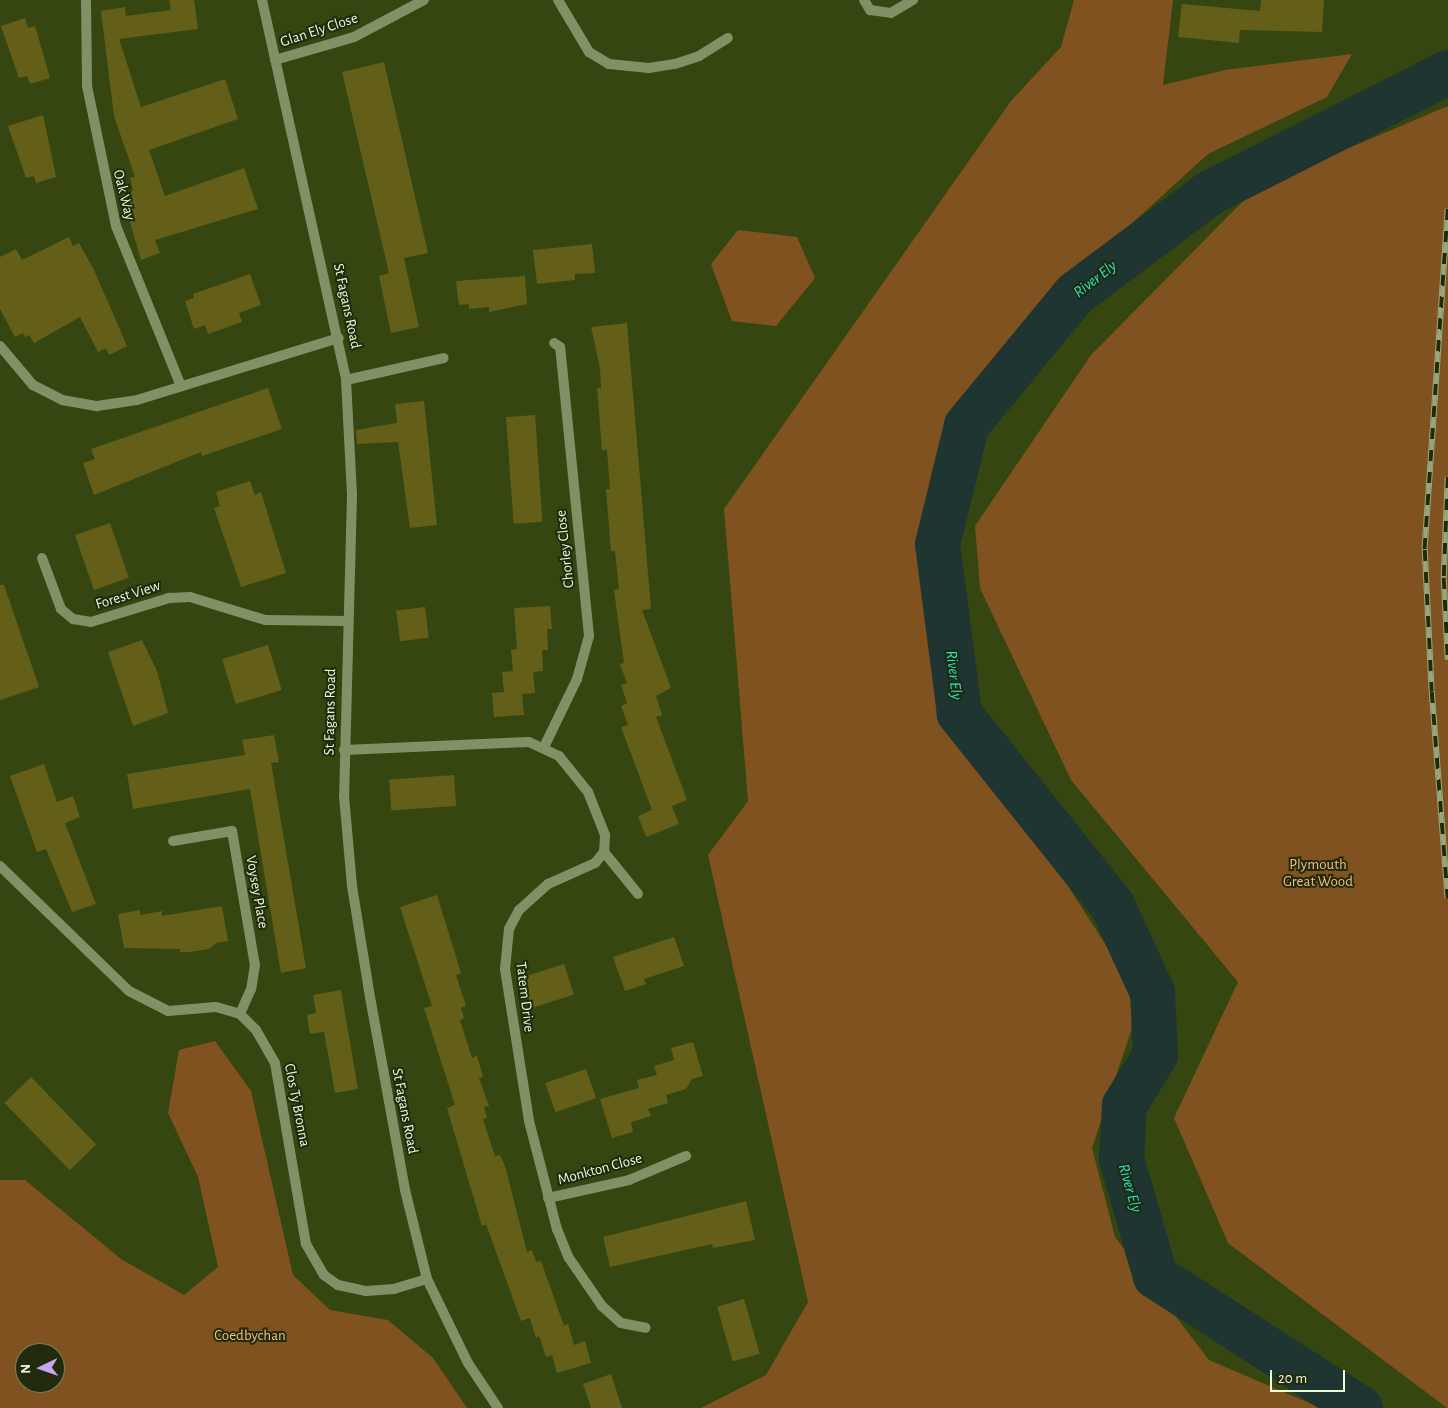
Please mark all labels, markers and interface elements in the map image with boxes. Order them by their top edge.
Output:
street label: Glan Ely Close [278,9,360,51]
street label: Oak Way [109,168,139,222]
water label: River Ely [1070,256,1120,302]
street label: St Fagans Road [329,262,365,350]
street label: Chorley Close [552,509,578,589]
street label: Forest View [93,577,163,613]
water label: River Ely [941,649,967,701]
street label: St Fagans Road [320,668,340,756]
street label: Voysey Place [242,854,272,930]
park label: Plymouth Great Wood [1283,855,1353,890]
street label: Tatem Drive [512,961,538,1033]
street label: Clos Ty Bronna [280,1062,314,1148]
street label: St Fagans Road [388,1067,422,1155]
street label: Monkton Close [556,1149,644,1189]
water label: River Ely [1114,1161,1146,1215]
park label: Coedbychan [214,1327,286,1345]
north arrow [15,1343,65,1393]
scale bar [1273,1360,1348,1392]
text: N [19,1364,33,1374]
text: 20 m [1278,1371,1307,1386]

